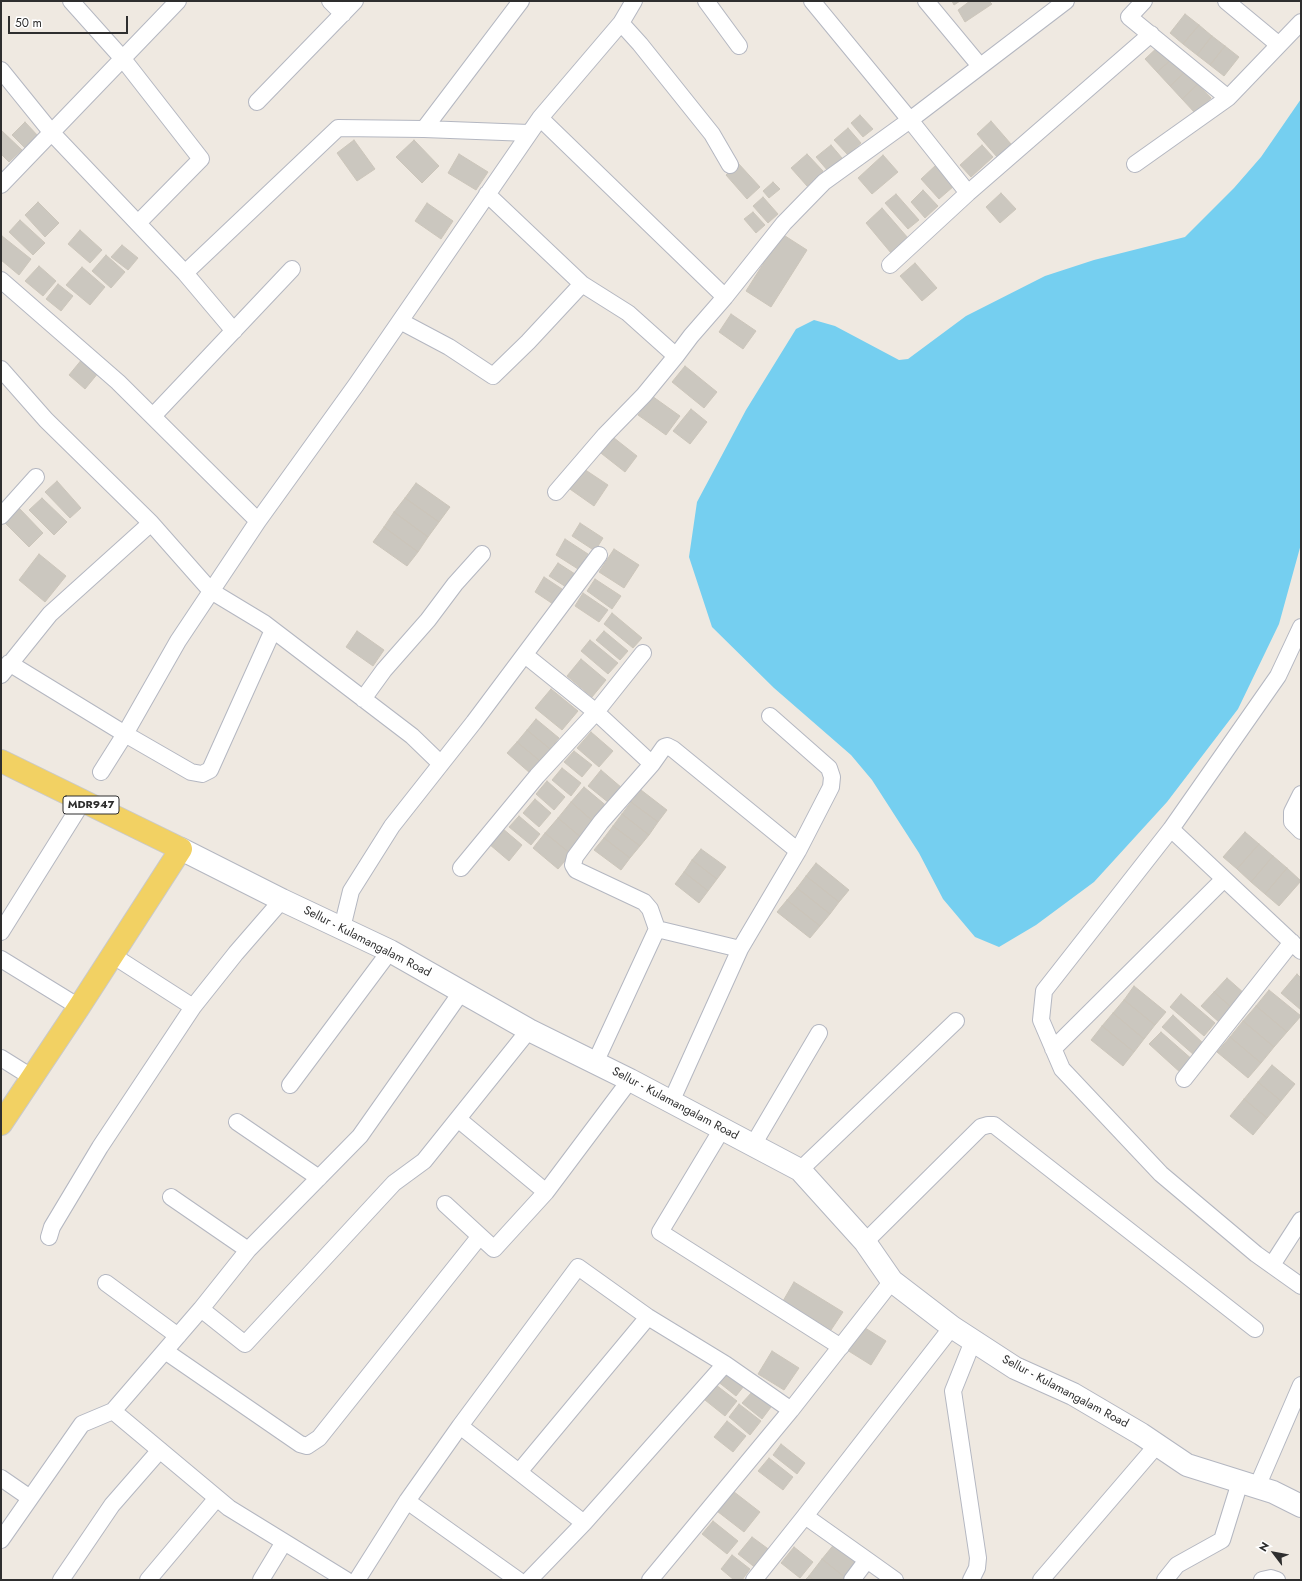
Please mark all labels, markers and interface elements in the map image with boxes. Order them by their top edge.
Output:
scale bar [10,8,130,34]
text: 50 m [15,14,42,32]
road number: MDR947 [63,796,119,814]
street label: Sellur - Kulamangalam Road [301,904,433,980]
street label: Sellur - Kulamangalam Road [609,1065,741,1143]
street label: Sellur - Kulamangalam Road [999,1353,1131,1431]
north arrow [1254,1533,1294,1573]
text: N [1255,1539,1273,1555]

